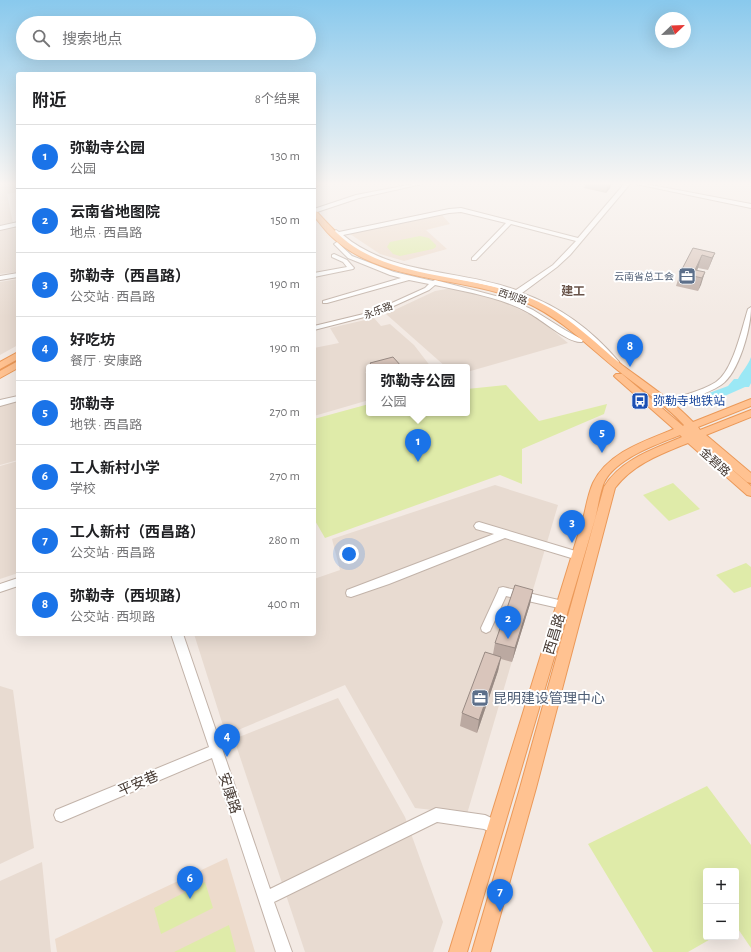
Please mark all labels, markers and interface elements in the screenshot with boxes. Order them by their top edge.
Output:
north arrow [655,12,691,48]
search box [16,16,316,60]
icon: search [30,27,52,49]
text: 搜索地点 [62,32,122,47]
text: 附近 [32,92,66,109]
text: 8个结果 [255,93,300,106]
text: 弥勒寺公园 [70,141,145,156]
text: 1 [43,150,47,163]
text: 130 m [271,150,300,163]
text: 公园 [70,163,96,176]
text: 云南省地图院 [70,205,160,220]
text: 2 [42,214,48,227]
text: 150 m [271,214,300,227]
text: 地点 · 西昌路 [70,227,142,240]
office icon: 云南省总工会 [677,266,697,286]
text: 弥勒寺（西昌路） [70,269,190,284]
place label: 云南省总工会 [614,271,674,282]
text: 3 [42,278,48,291]
text: 190 m [270,278,300,291]
district label: 建工 [561,285,585,297]
street label: 西坝路 [497,286,529,307]
text: 公交站 · 西昌路 [70,291,155,304]
street label: 永乐路 [362,300,394,321]
text: 好吃坊 [70,333,115,348]
pin: 8 [617,334,643,367]
text: 4 [42,342,48,355]
text: 190 m [270,342,300,355]
text: 餐厅 · 安康路 [70,355,142,368]
popup [366,364,470,416]
text: 弥勒寺公园 [380,374,456,389]
bus stop icon: 弥勒寺地铁站 [630,391,650,411]
place label: 弥勒寺地铁站 [653,394,725,407]
text: 公园 [380,396,407,409]
text: 弥勒寺 [70,397,115,412]
text: 5 [42,406,48,419]
text: 270 m [269,406,300,419]
text: 地铁 · 西昌路 [70,419,142,432]
pin: 5 [589,420,615,453]
pin: 1 [405,429,431,462]
street label: 金碧路 [698,445,733,479]
text: 工人新村小学 [70,461,160,476]
text: 6 [42,470,48,483]
text: 270 m [269,470,300,483]
text: 学校 [70,483,96,496]
pin: 3 [559,510,585,543]
text: 工人新村（西昌路） [70,525,205,540]
text: 7 [42,534,48,547]
text: 280 m [269,534,300,547]
your location [339,544,359,564]
text: 公交站 · 西昌路 [70,547,155,560]
text: 弥勒寺（西坝路） [70,589,190,604]
text: 8 [42,598,48,611]
text: 400 m [267,598,300,611]
pin: 2 [495,606,521,639]
text: 公交站 · 西坝路 [70,611,155,624]
street label: 西昌路 [541,612,568,656]
office icon: 昆明建设管理中心 [470,688,490,708]
place label: 昆明建设管理中心 [493,691,605,706]
pin: 4 [214,724,240,757]
street label: 平安巷 [116,768,160,799]
street label: 安康路 [216,771,243,815]
pin: 6 [177,866,203,899]
map controls [703,868,739,940]
button: + [703,868,739,904]
pin: 7 [487,879,513,912]
button: − [703,904,739,940]

